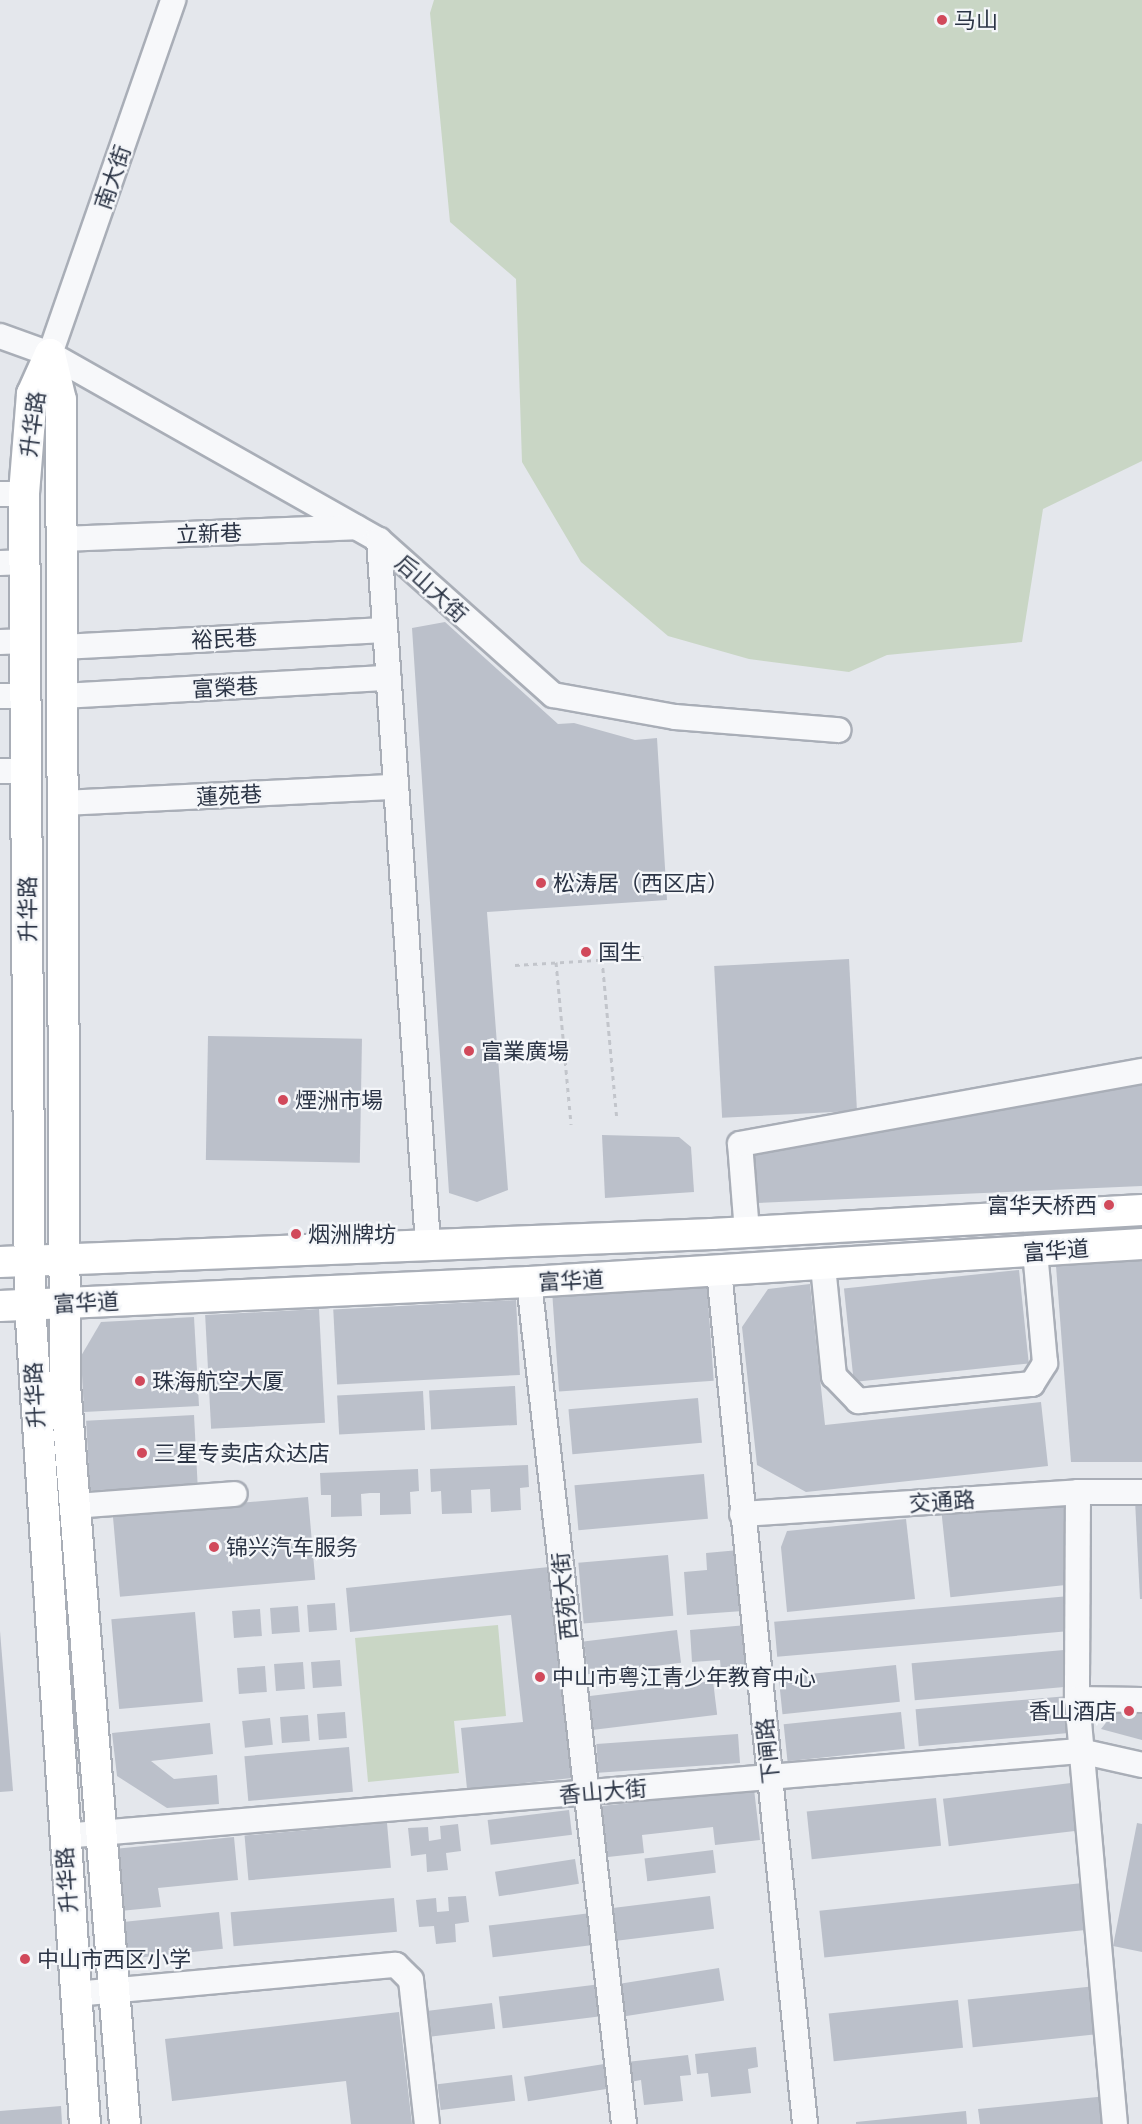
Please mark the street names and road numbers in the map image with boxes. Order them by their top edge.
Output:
street label: 南大街 [89,142,135,212]
street label: 升华路 [14,389,50,459]
street label: 立新巷 [176,519,242,547]
street label: 后山大街 [390,549,474,627]
street label: 裕民巷 [190,623,258,653]
street label: 富榮巷 [191,672,259,702]
street label: 蓮苑巷 [195,780,263,810]
street label: 升华路 [14,876,40,942]
street label: 富华道 [1022,1235,1090,1265]
street label: 富华道 [537,1265,605,1295]
street label: 富华道 [52,1287,120,1317]
street label: 升华路 [19,1361,49,1429]
street label: 交通路 [908,1486,976,1516]
street label: 西苑大街 [546,1551,582,1641]
street label: 下闸路 [750,1717,784,1785]
street label: 香山大街 [558,1774,648,1808]
street label: 升华路 [51,1846,81,1914]

